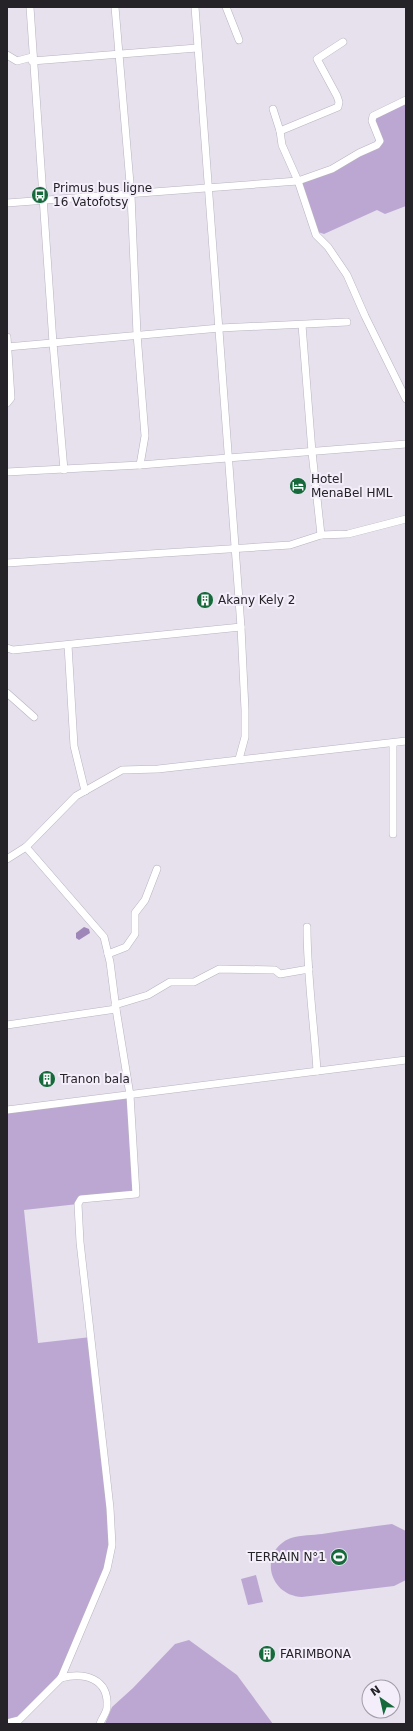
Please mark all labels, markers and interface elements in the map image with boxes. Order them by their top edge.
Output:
place label: Primus bus ligne 16 Vatofotsy [53,181,152,209]
bus stop icon: Primus bus ligne 16 Vatofotsy [30,185,50,205]
place label: Hotel MenaBel HML [311,472,393,500]
hotel icon: Hotel MenaBel HML [288,476,308,496]
building icon: Akany Kely 2 [195,590,215,610]
place label: Akany Kely 2 [218,593,295,607]
building icon: Tranon bala [37,1069,57,1089]
place label: Tranon bala [59,1072,130,1086]
sports icon: TERRAIN N°1 [329,1547,349,1567]
place label: TERRAIN N°1 [247,1550,326,1564]
building icon: FARIMBONA [257,1644,277,1664]
place label: FARIMBONA [280,1647,352,1661]
north arrow [361,1679,401,1719]
text: N [368,1683,383,1699]

